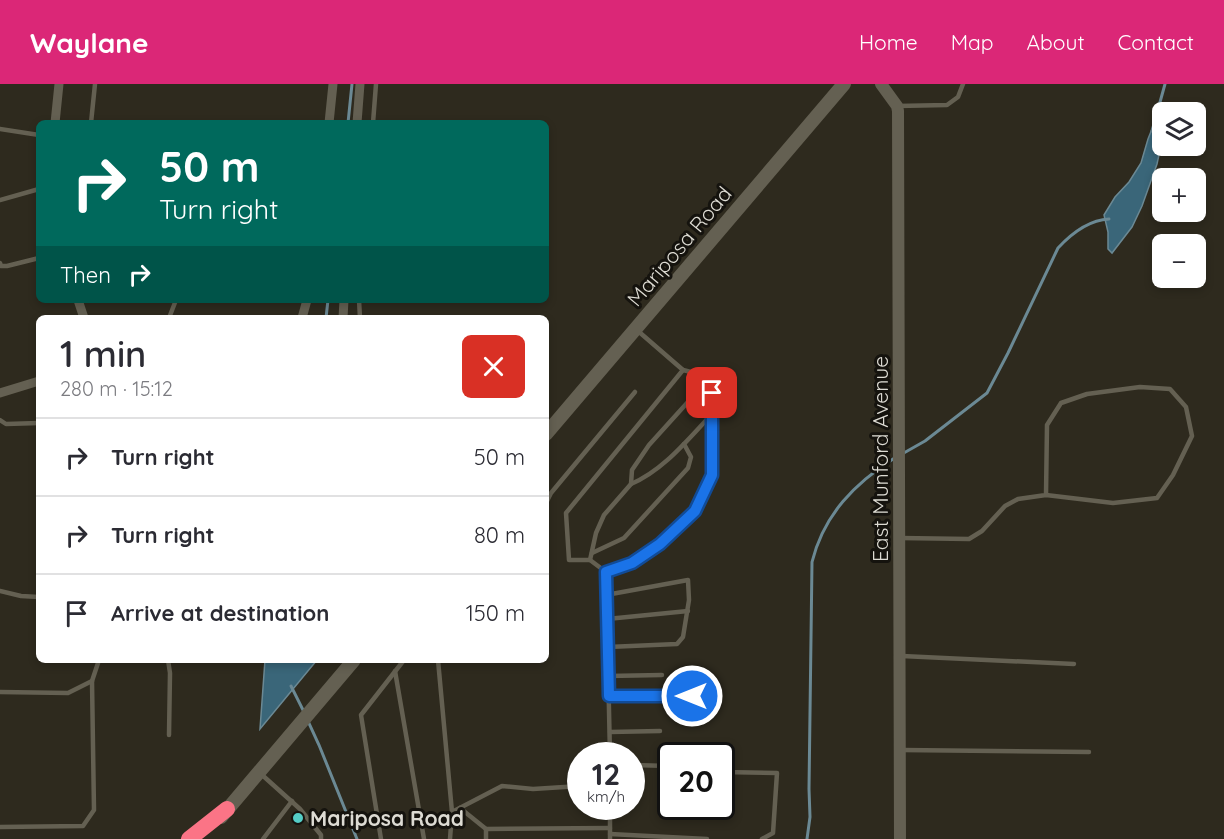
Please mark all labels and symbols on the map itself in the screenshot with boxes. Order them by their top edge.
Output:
street label: Mariposa Road [621,181,737,311]
street label: East Munford Avenue [867,356,893,562]
pin [686,367,737,418]
position arrow [660,664,724,728]
speed limit sign: 20 [657,742,735,820]
place label: Mariposa Road [310,805,464,831]
marker: Mariposa Road [291,811,305,825]

